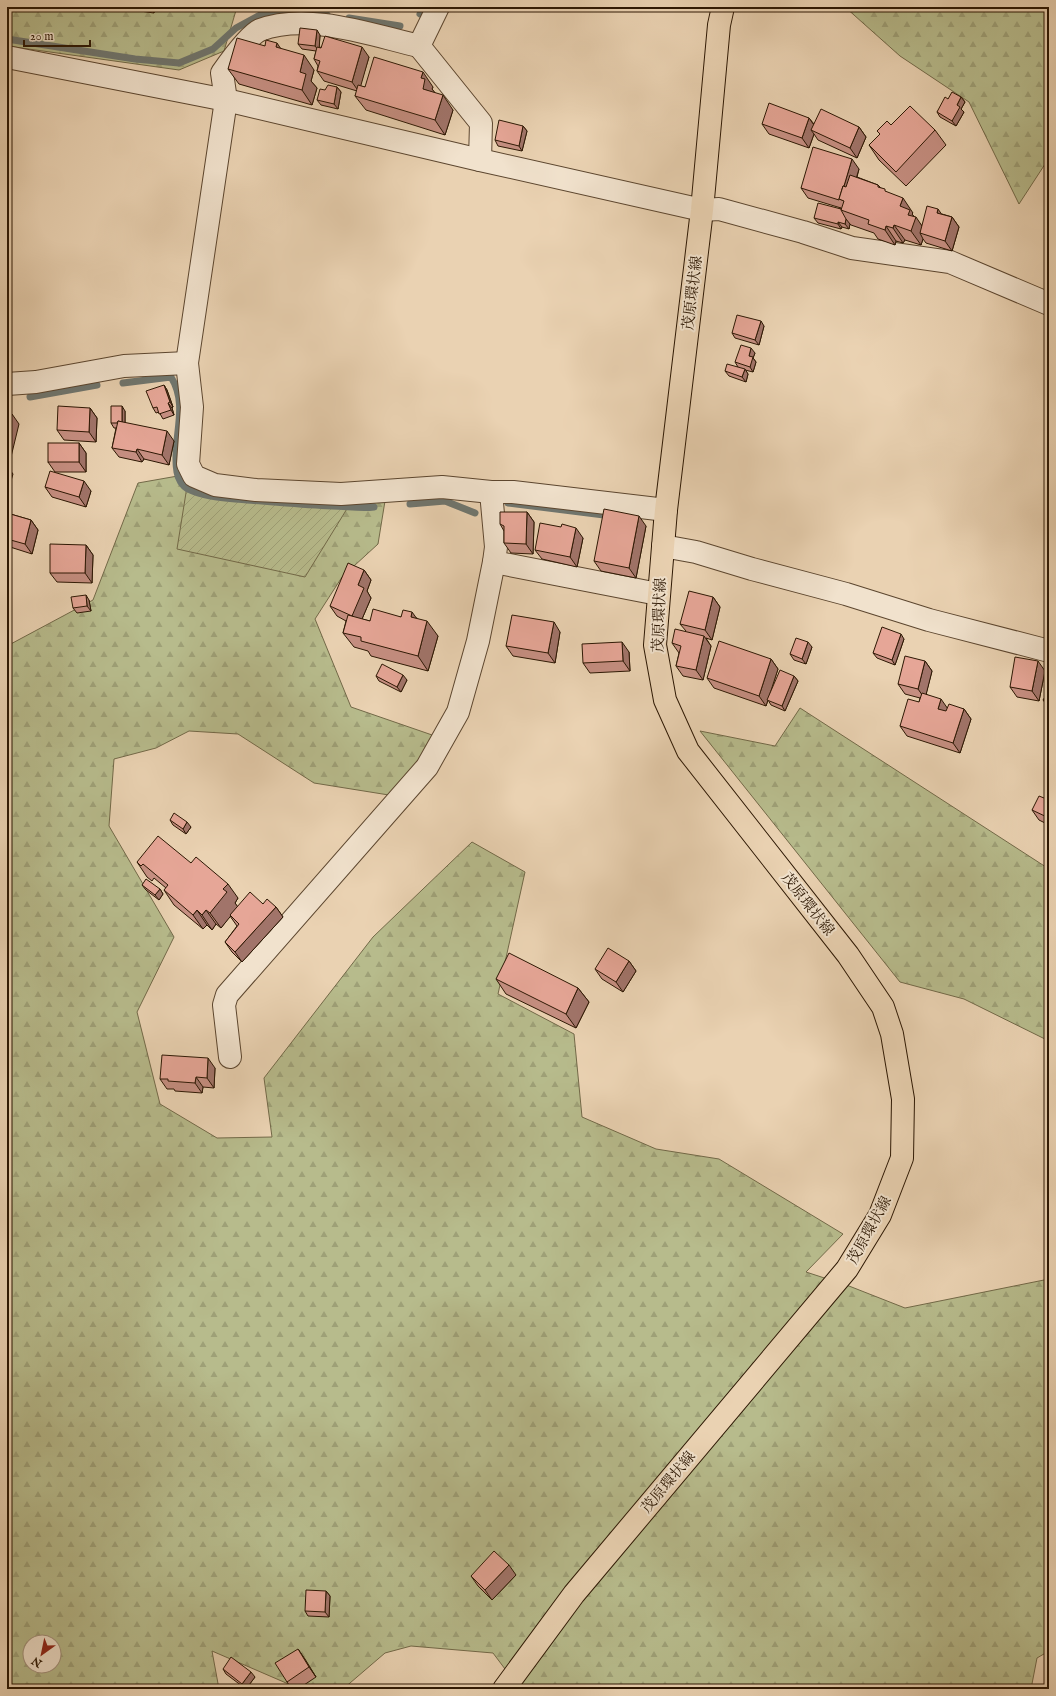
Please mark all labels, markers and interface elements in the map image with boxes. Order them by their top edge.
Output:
scale bar [24,22,90,48]
text: 20 m [30,29,53,44]
street label: 茂原環状線 [678,255,706,331]
street label: 茂原環状線 [649,577,670,653]
street label: 茂原環状線 [777,869,838,940]
street label: 茂原環状線 [843,1193,896,1268]
street label: 茂原環状線 [637,1447,700,1517]
north arrow [22,1634,62,1674]
text: N [29,1653,46,1671]

